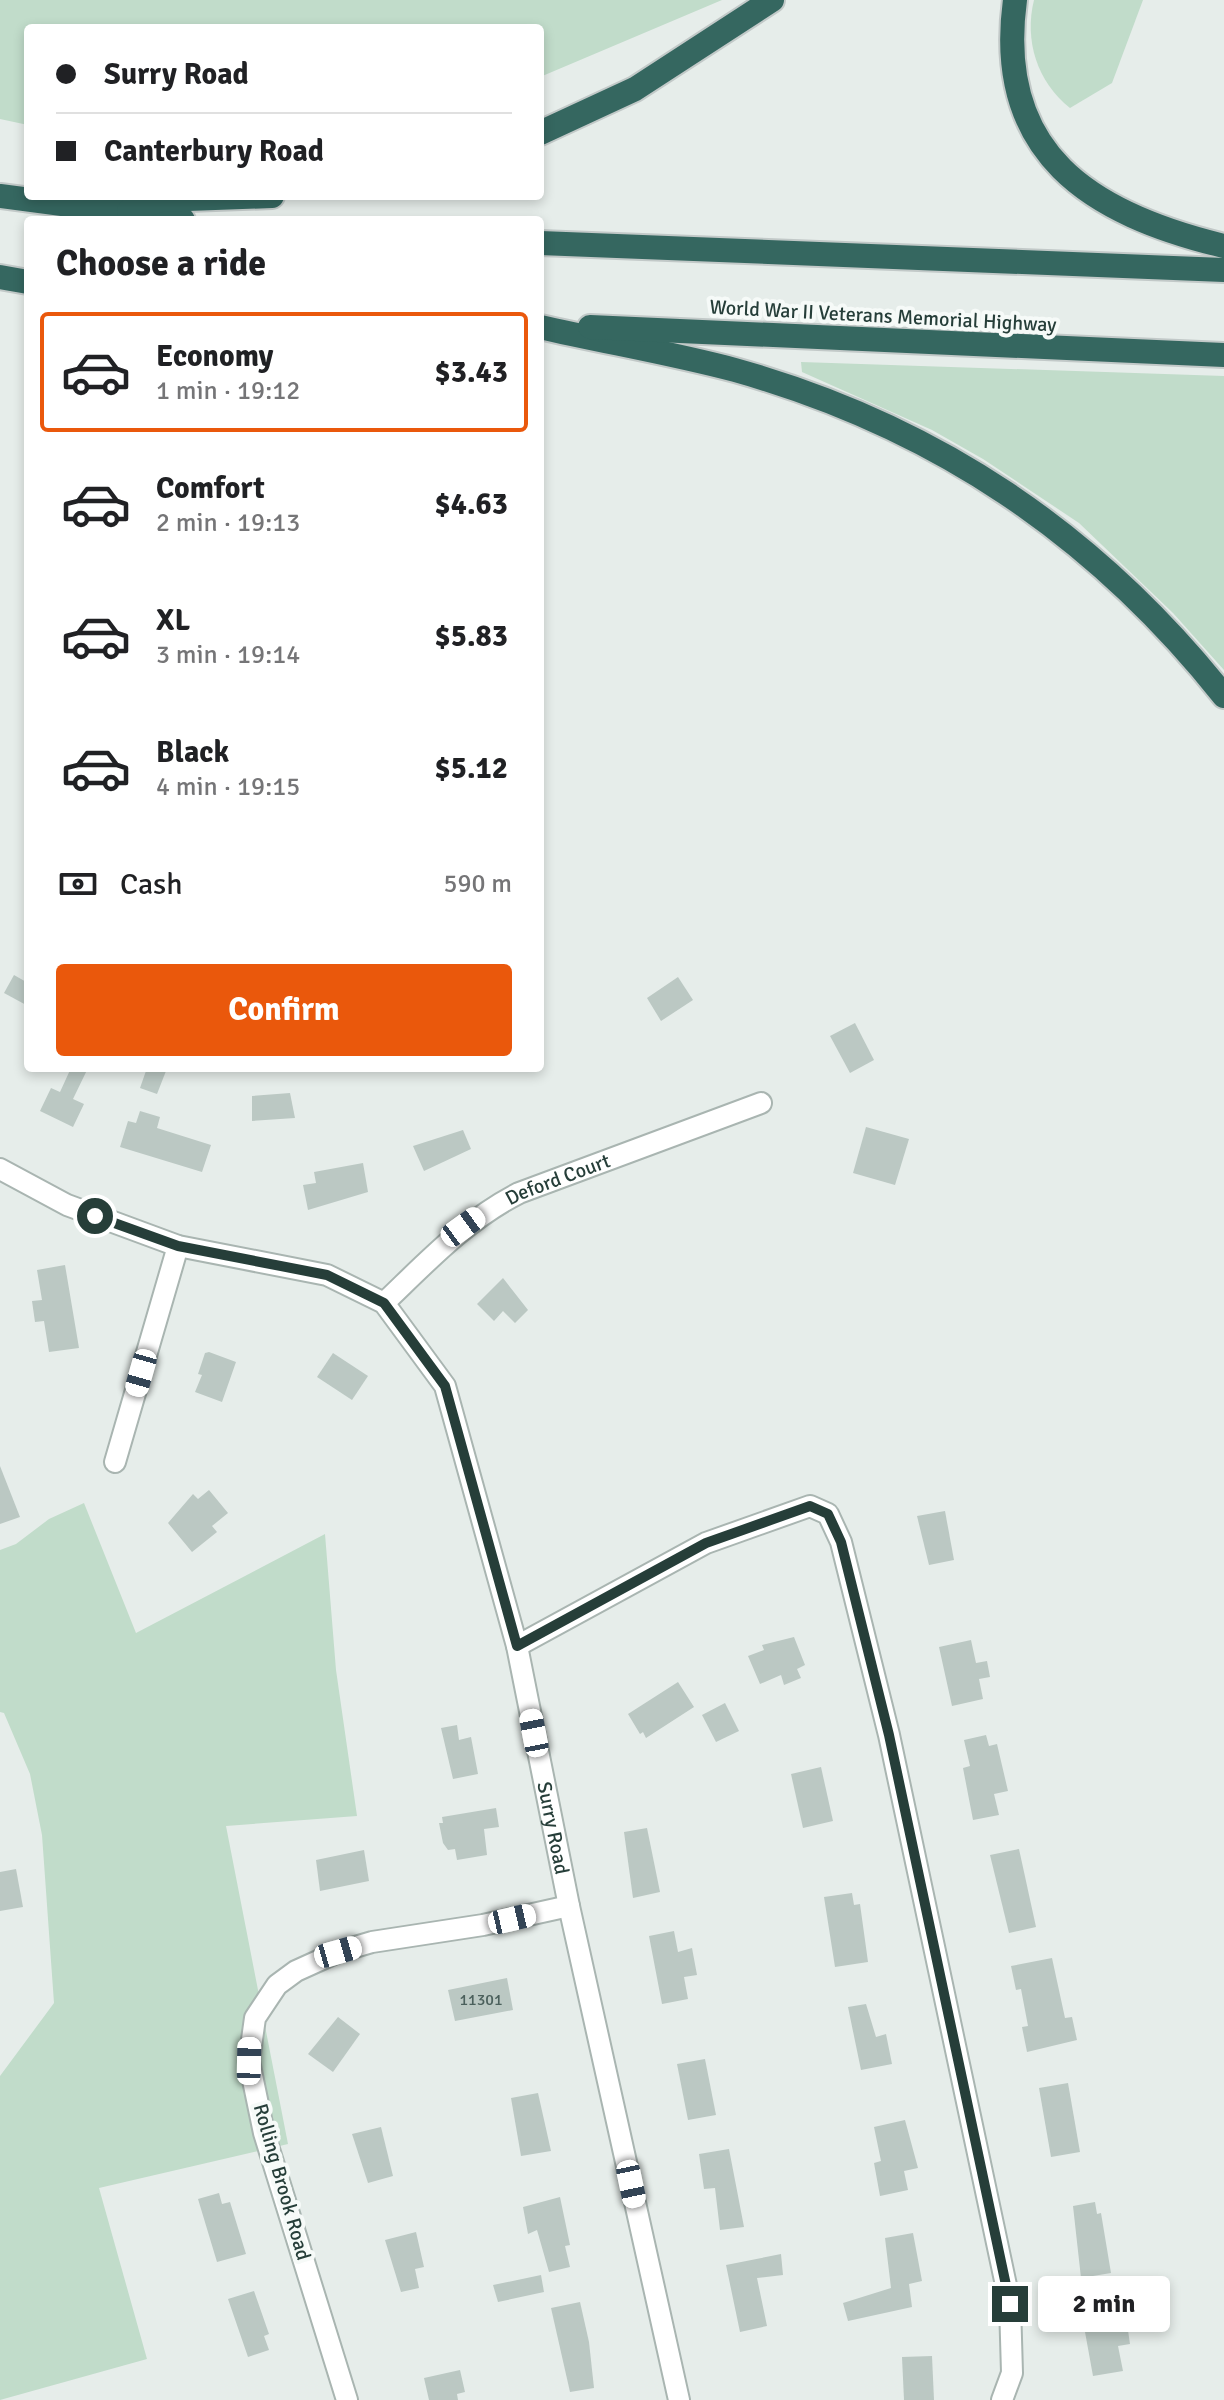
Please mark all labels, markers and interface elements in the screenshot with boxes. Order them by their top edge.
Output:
text: Surry Road [104,56,249,93]
text: Canterbury Road [104,133,324,170]
text: Choose a ride [56,241,266,286]
street label: World War II Veterans Memorial Highway [709,294,1058,338]
icon: car [60,336,132,408]
text: Economy [156,338,273,375]
text: $3.43 [435,354,508,391]
text: 1 min · 19:12 [156,375,300,407]
icon: car [60,468,132,540]
text: Comfort [156,470,265,507]
text: $4.63 [435,486,508,523]
text: 2 min · 19:13 [156,507,300,539]
icon: car [60,600,132,672]
text: XL [156,602,190,639]
text: $5.83 [435,618,508,655]
text: 3 min · 19:14 [156,639,300,671]
icon: car [60,732,132,804]
text: Black [156,734,229,771]
text: $5.12 [435,750,508,787]
text: 4 min · 19:15 [156,771,300,803]
icon: cash [56,862,100,906]
text: Cash [120,866,183,903]
text: 590 m [443,868,512,900]
button: Confirm [56,964,512,1056]
street label: Deford Court [501,1148,614,1211]
route start [77,1198,113,1234]
car [437,1203,489,1251]
car [123,1347,159,1399]
car [518,1707,550,1759]
street label: Surry Road [532,1779,575,1876]
car [486,1902,538,1936]
car [312,1934,364,1970]
house number: 11301 [459,1990,503,2010]
car [237,2037,261,2085]
street label: Rolling Brook Road [248,2101,316,2263]
car [614,2158,648,2210]
callout: 2 min [1038,2276,1170,2332]
route end [992,2286,1028,2322]
text: 2 min [1073,2288,1135,2320]

